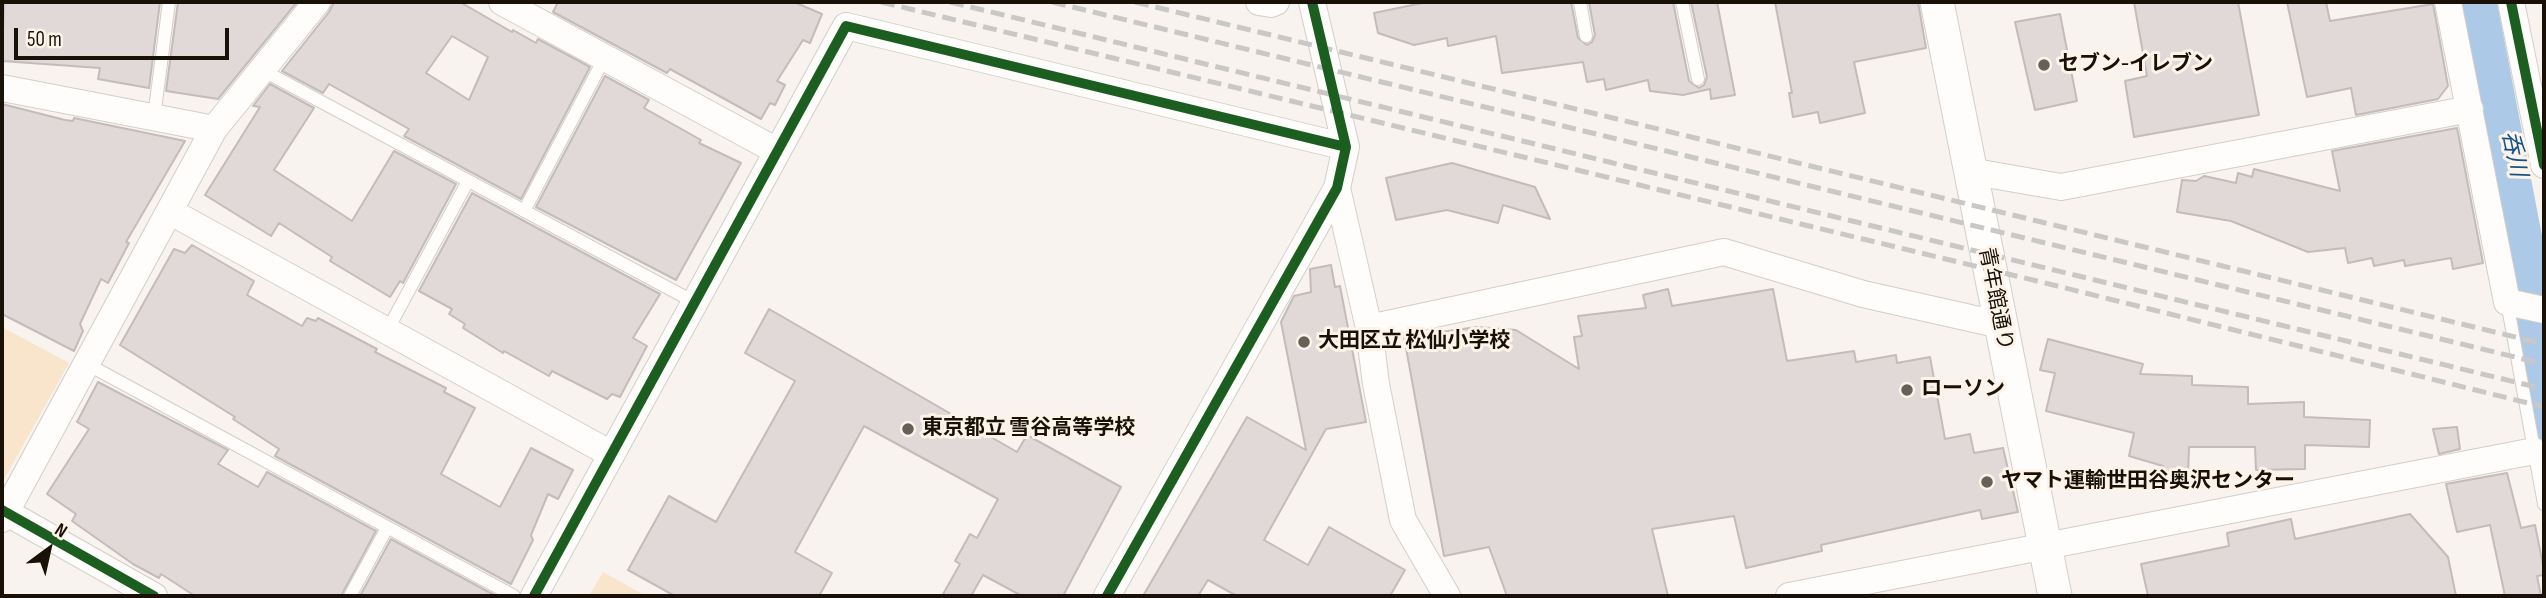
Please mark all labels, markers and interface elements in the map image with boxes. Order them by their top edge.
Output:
scale bar [18,14,233,58]
text: 50 m [27,27,62,52]
place label: セブン-イレブン [2058,52,2213,78]
marker: セブン-イレブン [2036,57,2052,73]
water label: 呑川 [2495,129,2531,179]
street label: 青年館通り [1973,245,2017,353]
place label: 大田区立 松仙小学校 [1318,329,1510,355]
marker: 大田区立 松仙小学校 [1296,334,1312,350]
place label: ローソン [1921,377,2005,403]
marker: ローソン [1899,382,1915,398]
place label: 東京都立 雪谷高等学校 [922,416,1135,442]
marker: 東京都立 雪谷高等学校 [900,421,916,437]
place label: ヤマト運輸世田谷奥沢センター [2001,469,2295,495]
marker: ヤマト運輸世田谷奥沢センター [1979,474,1995,490]
north arrow [14,514,84,584]
text: N [50,519,71,543]

